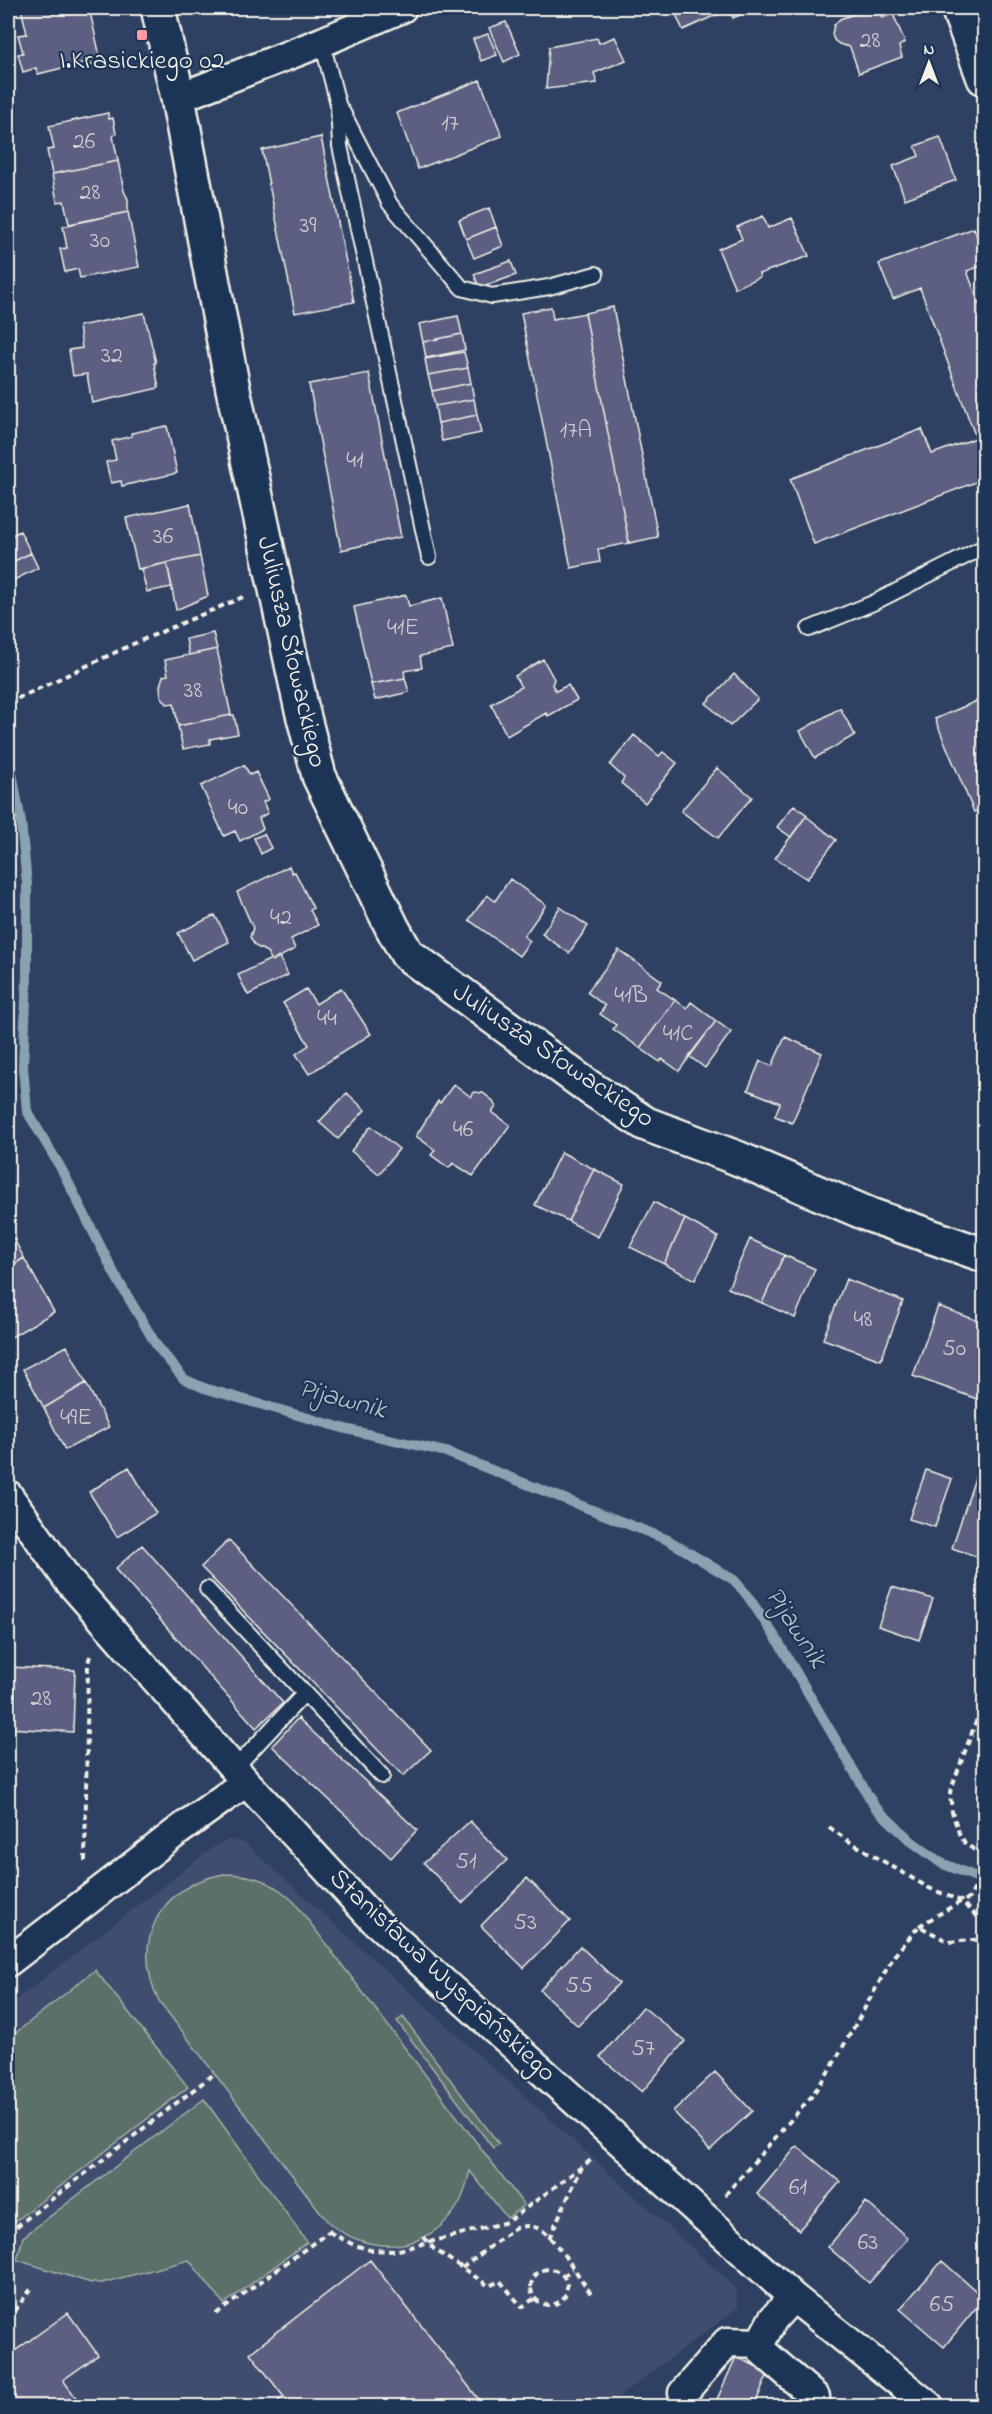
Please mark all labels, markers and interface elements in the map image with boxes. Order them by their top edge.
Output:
house number: 28 [860,24,880,59]
marker: I.Krasickiego 02 [135,28,149,42]
north arrow [899,33,959,93]
text: N [924,38,935,62]
place label: I.Krasickiego 02 [59,42,225,81]
house number: 17 [441,107,459,142]
house number: 26 [73,125,96,160]
house number: 28 [80,176,100,211]
house number: 39 [299,209,317,244]
house number: 30 [90,224,110,259]
house number: 32 [101,339,123,374]
house number: 17A [560,414,592,449]
house number: 41 [346,444,364,479]
house number: 36 [153,520,174,555]
street label: Juliusza Słowackiego [245,532,337,772]
house number: 41E [387,611,419,646]
house number: 38 [184,674,202,709]
house number: 40 [228,791,248,826]
house number: 42 [270,901,292,936]
street label: Juliusza Słowackiego [444,974,662,1138]
house number: 41B [614,979,648,1014]
house number: 44 [317,1002,337,1037]
house number: 41C [663,1017,693,1052]
house number: 46 [453,1113,474,1148]
house number: 48 [854,1303,872,1338]
house number: 50 [942,1332,966,1367]
water label: Pijawnik [293,1369,392,1432]
house number: 49E [60,1401,92,1436]
water label: Pijawnik [753,1579,838,1678]
house number: 28 [31,1682,51,1717]
house number: 51 [455,1845,477,1880]
street label: Stanisława Wyspiańskiego [320,1860,564,2092]
house number: 53 [513,1906,537,1941]
house number: 55 [565,1969,593,2004]
house number: 57 [631,2032,655,2067]
house number: 61 [789,2171,807,2206]
house number: 63 [858,2226,878,2261]
house number: 65 [930,2288,954,2323]

